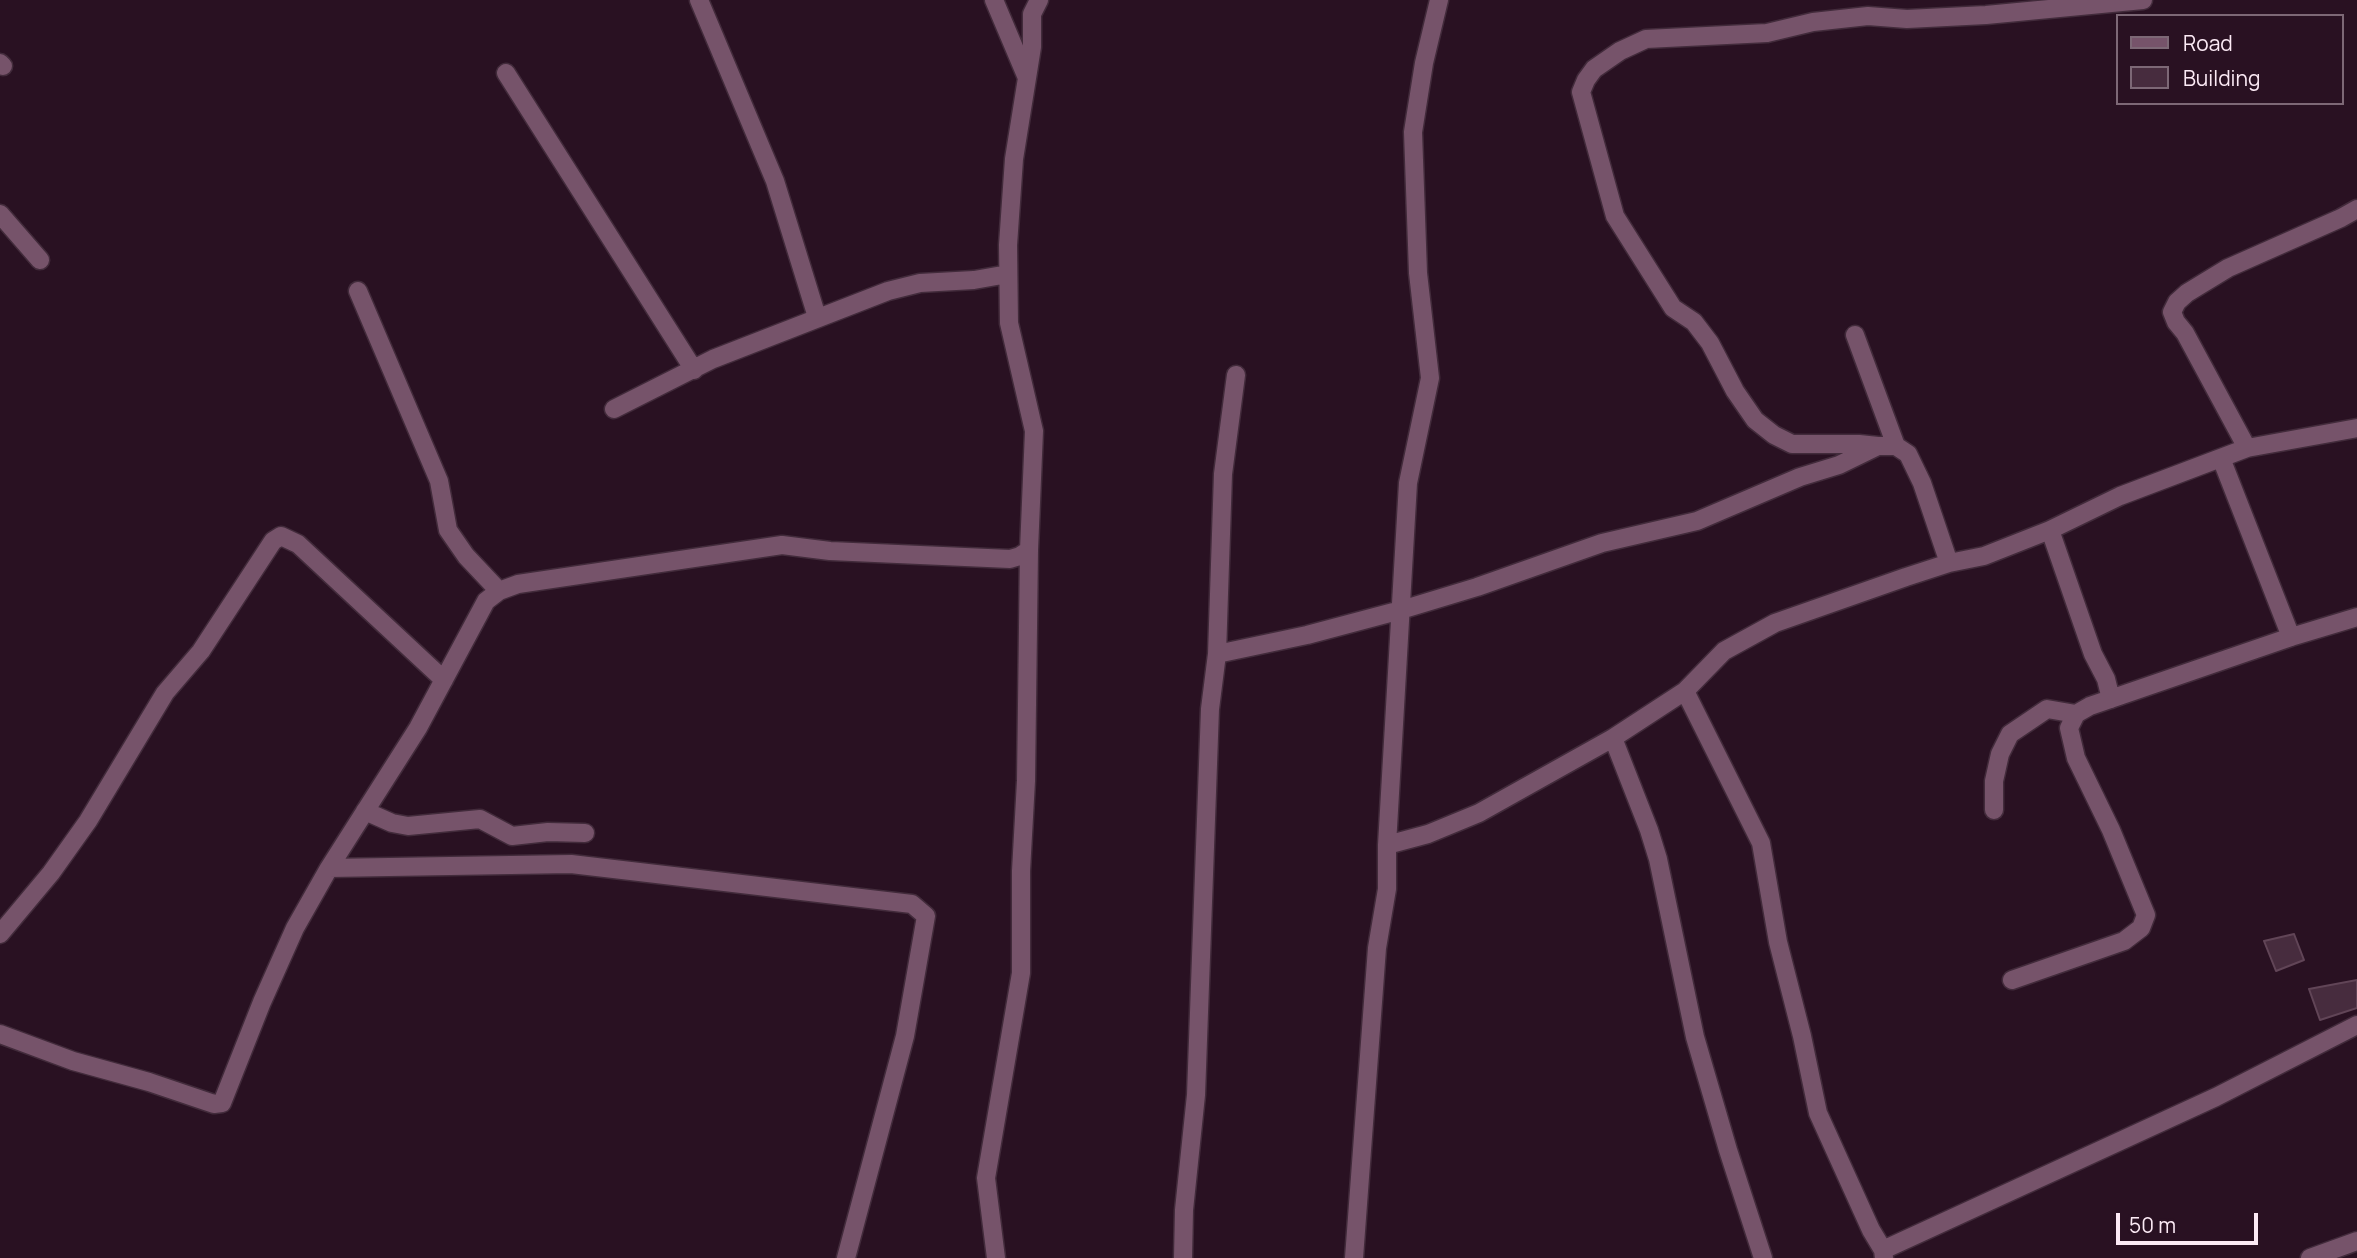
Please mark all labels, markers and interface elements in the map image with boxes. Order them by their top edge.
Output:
legend [2116,14,2343,105]
text: Road [2183,29,2233,57]
text: Building [2183,64,2260,92]
scale bar [2119,1198,2261,1242]
text: 50 m [2129,1211,2176,1239]

